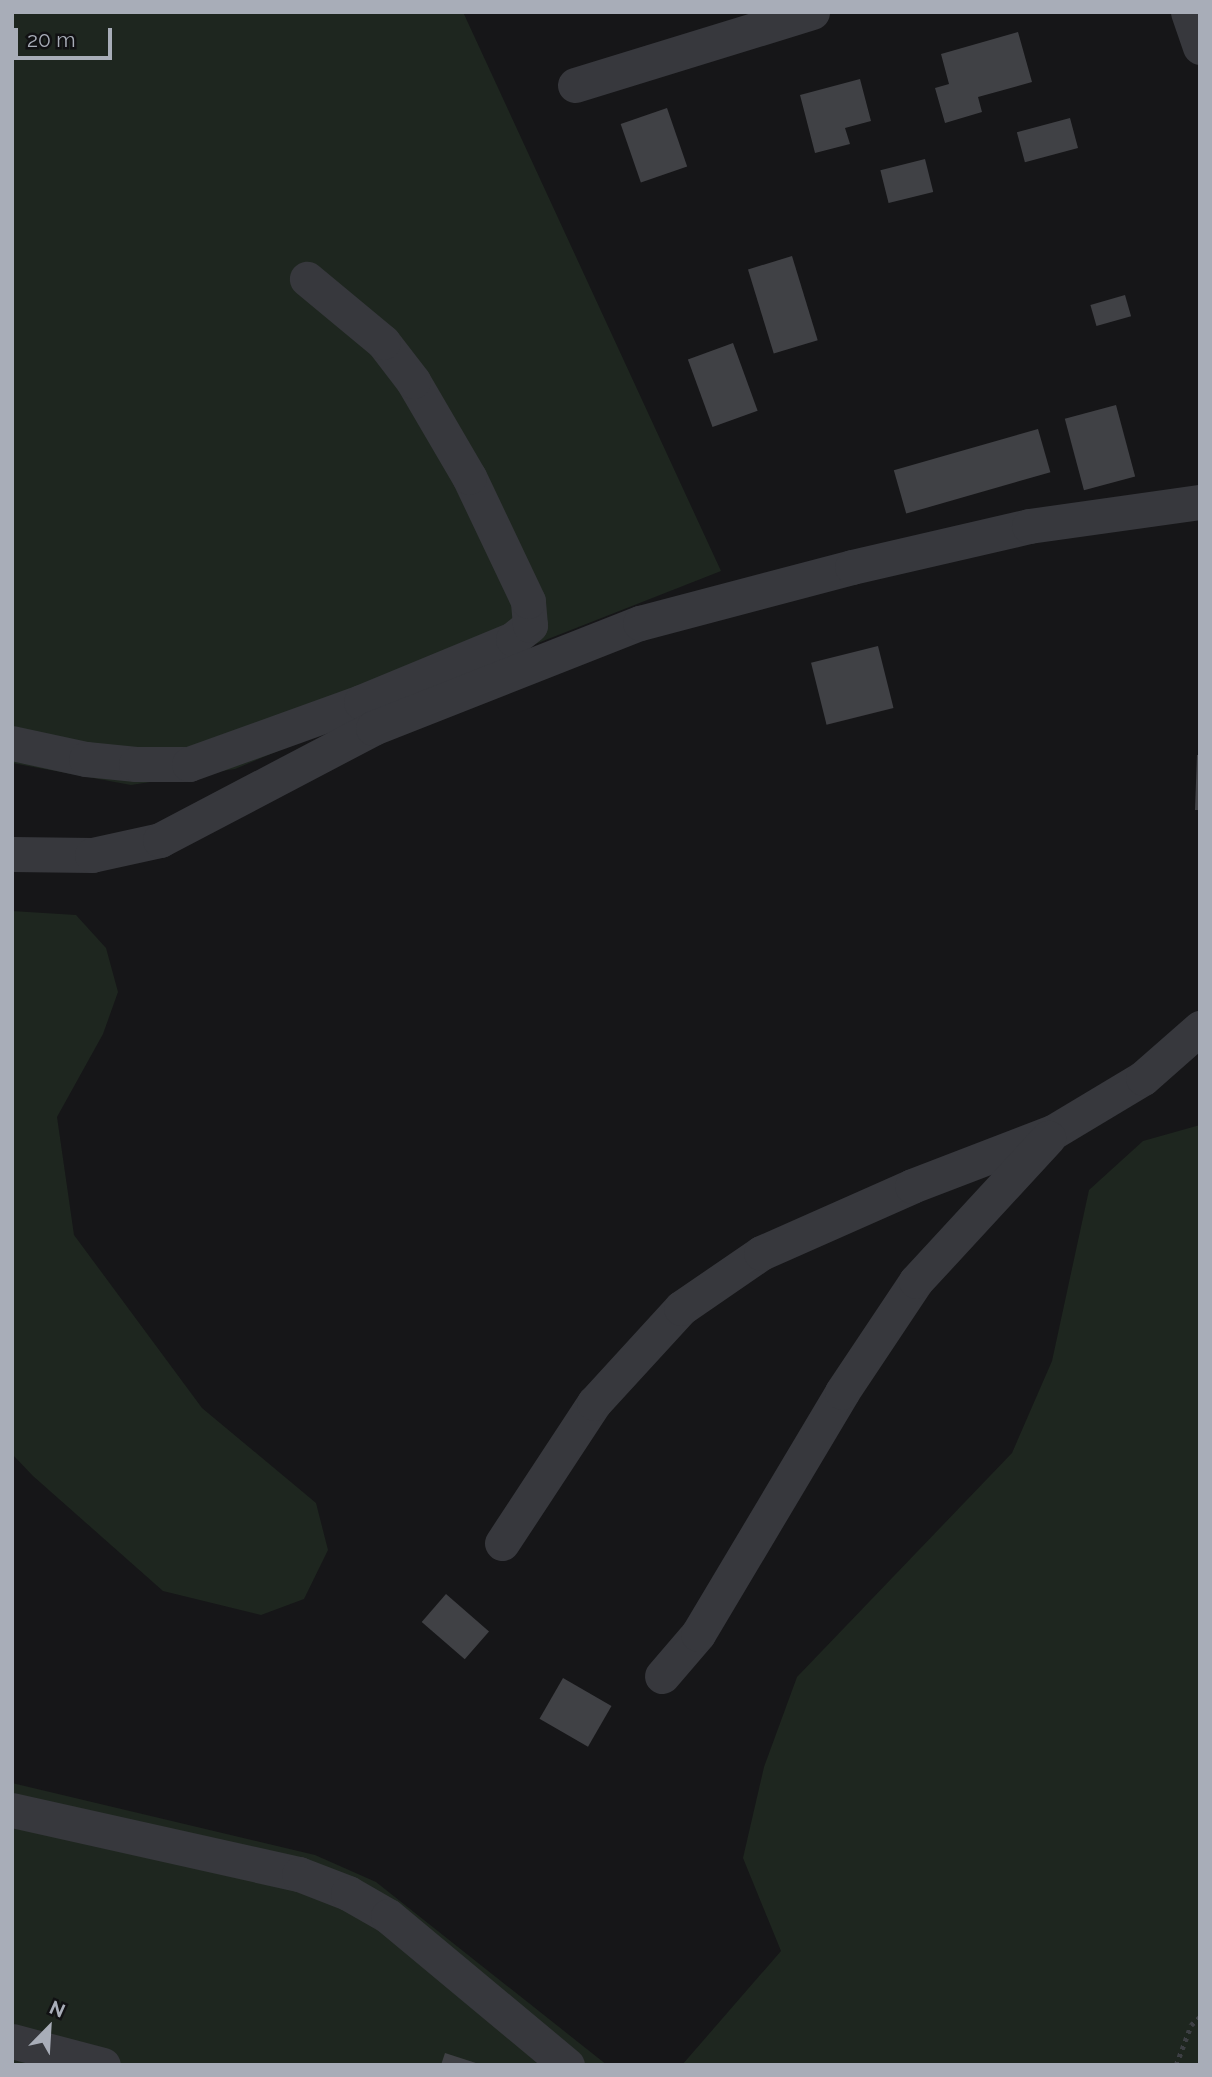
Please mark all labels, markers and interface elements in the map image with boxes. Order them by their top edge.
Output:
scale bar [18,14,116,58]
text: 20 m [27,27,75,52]
north arrow [14,1993,84,2063]
text: N [46,1996,69,2022]

